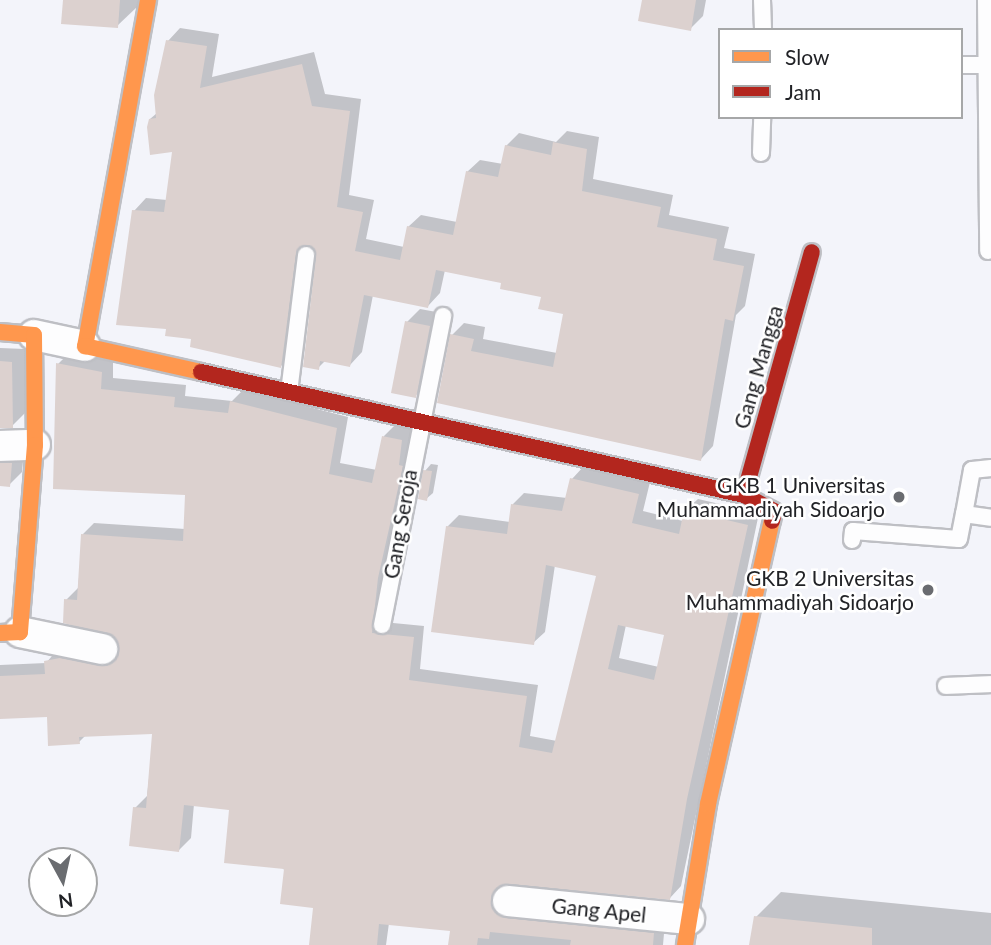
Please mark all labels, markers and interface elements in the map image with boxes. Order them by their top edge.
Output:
legend [718,28,963,119]
text: Slow [785,44,829,69]
text: Jam [785,79,821,104]
street label: Gang Mangga [728,302,788,432]
street label: Gang Seroja [378,467,422,581]
place label: GKB 1 Universitas Muhammadiyah Sidoarjo [657,472,885,522]
marker: GKB 1 Universitas Muhammadiyah Sidoarjo [891,489,907,505]
place label: GKB 2 Universitas Muhammadiyah Sidoarjo [686,565,914,615]
marker: GKB 2 Universitas Muhammadiyah Sidoarjo [920,582,936,598]
north arrow [28,847,98,917]
text: N [57,889,75,914]
street label: Gang Apel [550,892,648,928]

